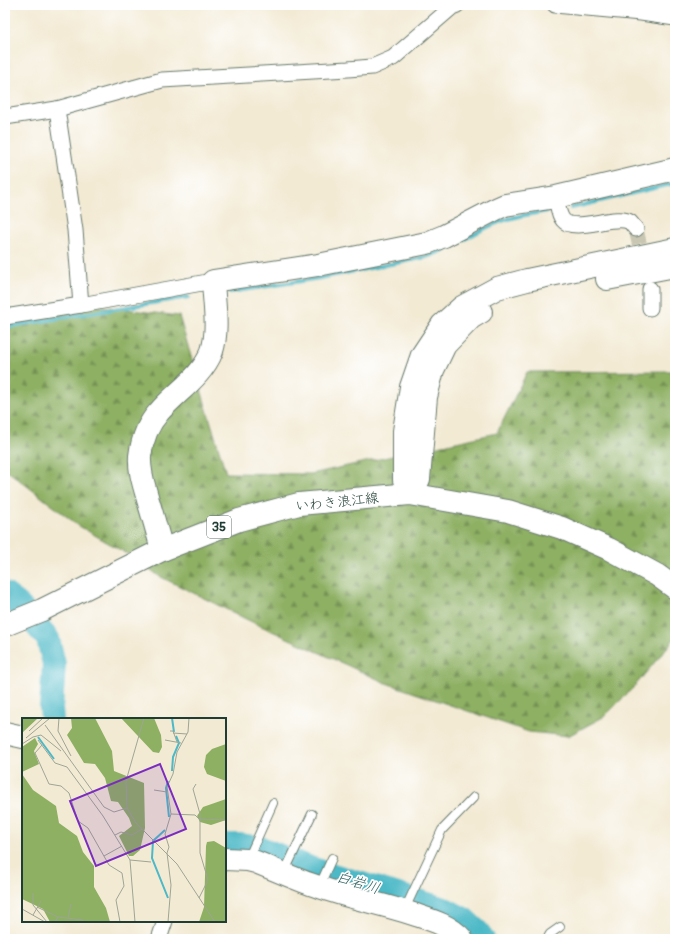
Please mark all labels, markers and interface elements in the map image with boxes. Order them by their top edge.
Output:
street label: いわき浪江線 [294,489,380,515]
road number: 35 [207,516,231,538]
inset map [22,718,226,922]
water label: 白岩川 [334,867,382,899]

